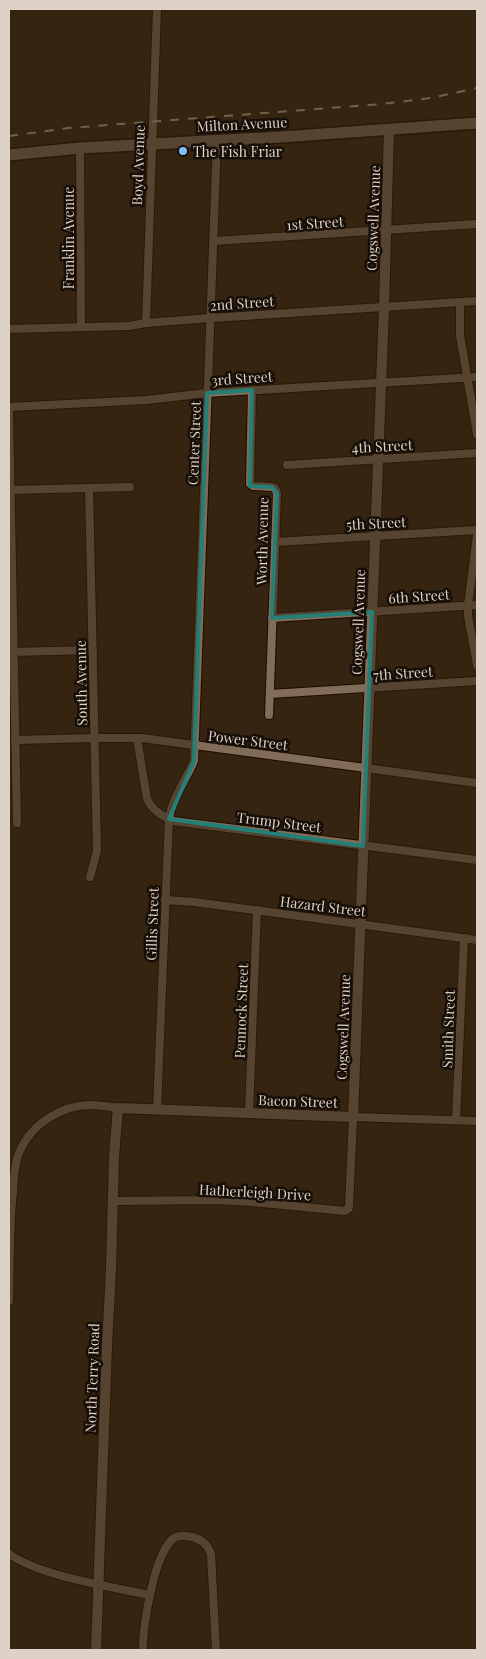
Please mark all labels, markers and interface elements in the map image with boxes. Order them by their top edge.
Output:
street label: Milton Avenue [196,112,288,136]
street label: Boyd Avenue [127,124,149,206]
place label: The Fish Friar [193,142,283,161]
marker: The Fish Friar [177,145,189,157]
street label: Cogswell Avenue [362,165,384,271]
street label: Franklin Avenue [59,187,78,289]
street label: 1st Street [286,211,345,234]
street label: 2nd Street [209,291,276,315]
street label: 3rd Street [211,366,274,390]
street label: Center Street [183,400,205,485]
street label: 4th Street [351,435,414,457]
street label: Worth Avenue [252,497,272,586]
street label: 5th Street [346,512,408,534]
street label: Cogswell Avenue [347,569,369,675]
street label: 6th Street [388,584,451,608]
street label: South Avenue [71,640,91,726]
street label: 7th Street [372,661,435,685]
street label: Power Street [207,726,290,754]
street label: Trump Street [236,807,323,837]
street label: Gillis Street [141,886,163,961]
street label: Hazard Street [279,891,368,921]
street label: Pennock Street [230,962,252,1059]
street label: Cogswell Avenue [332,974,354,1080]
street label: Smith Street [437,988,459,1068]
street label: Bacon Street [258,1090,339,1112]
street label: Hatherleigh Drive [199,1180,311,1204]
street label: North Terry Road [81,1323,103,1433]

